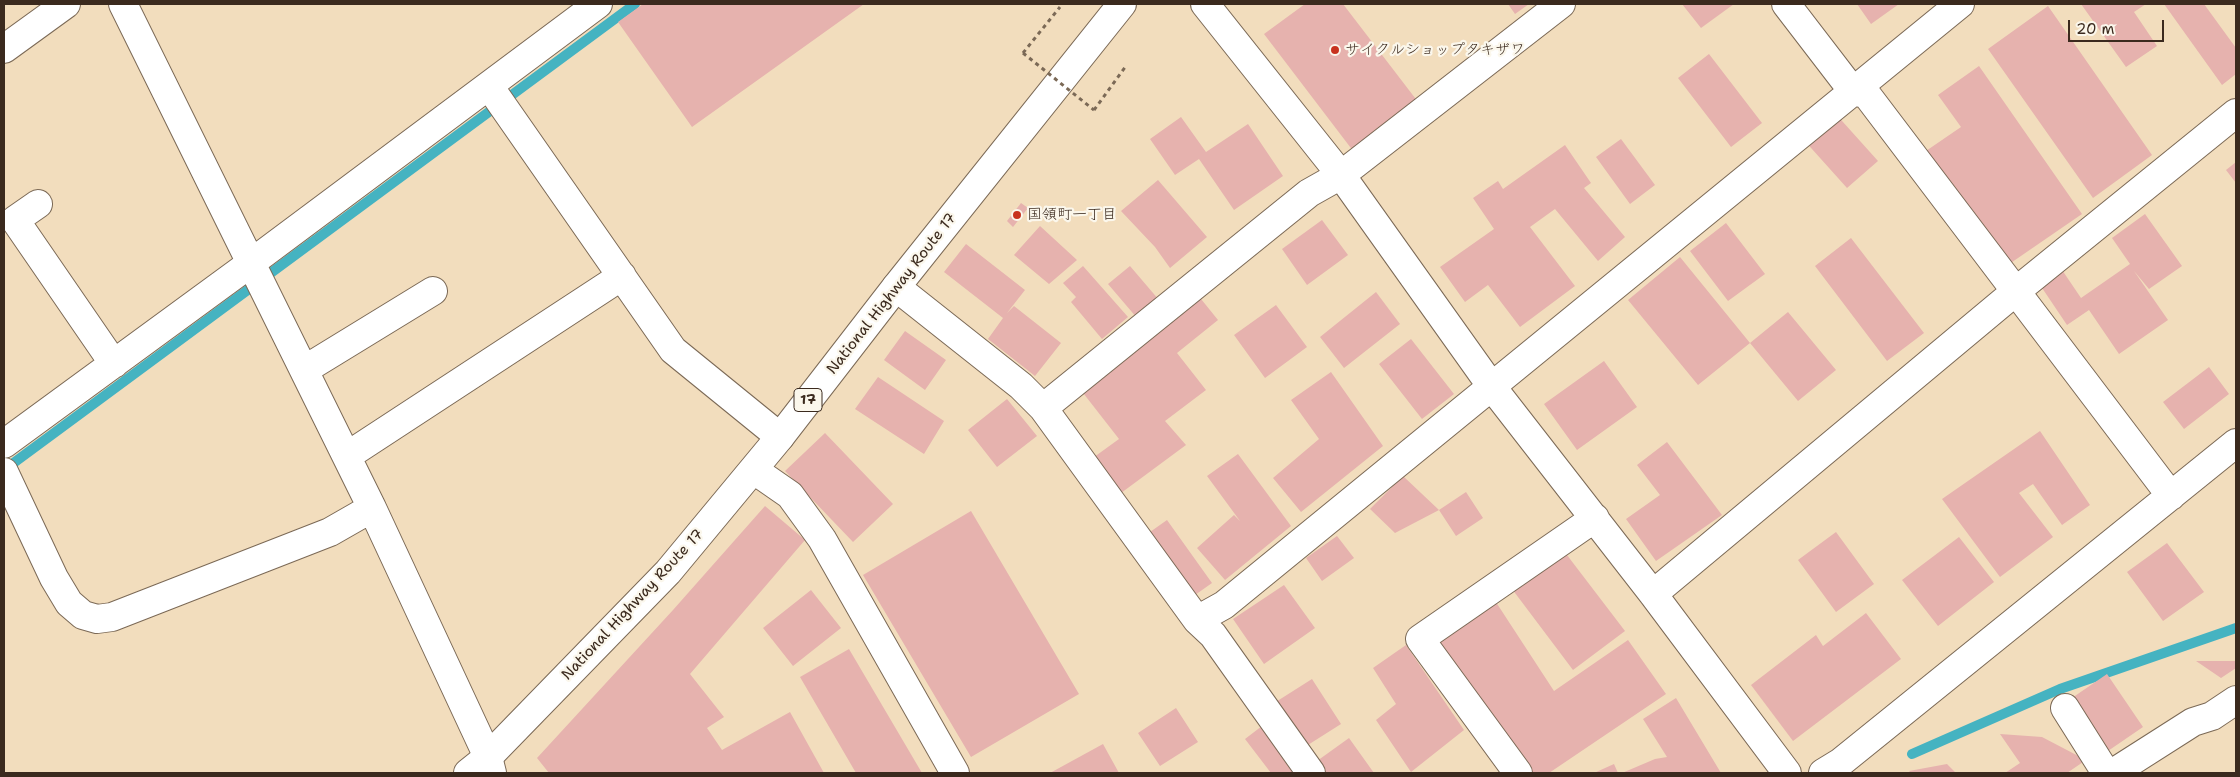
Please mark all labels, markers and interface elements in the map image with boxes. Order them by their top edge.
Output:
scale bar [2070,10,2166,42]
text: 20 m [2076,19,2115,39]
place label: サイクルショップタキザワ [1345,41,1525,59]
marker: サイクルショップタキザワ [1329,44,1341,56]
place label: 国領町一丁目 [1027,206,1117,224]
marker: 国領町一丁目 [1011,209,1023,221]
street label: National Highway Route 17 [823,210,961,378]
road number: 17 [794,388,822,412]
street label: National Highway Route 17 [558,526,708,684]

